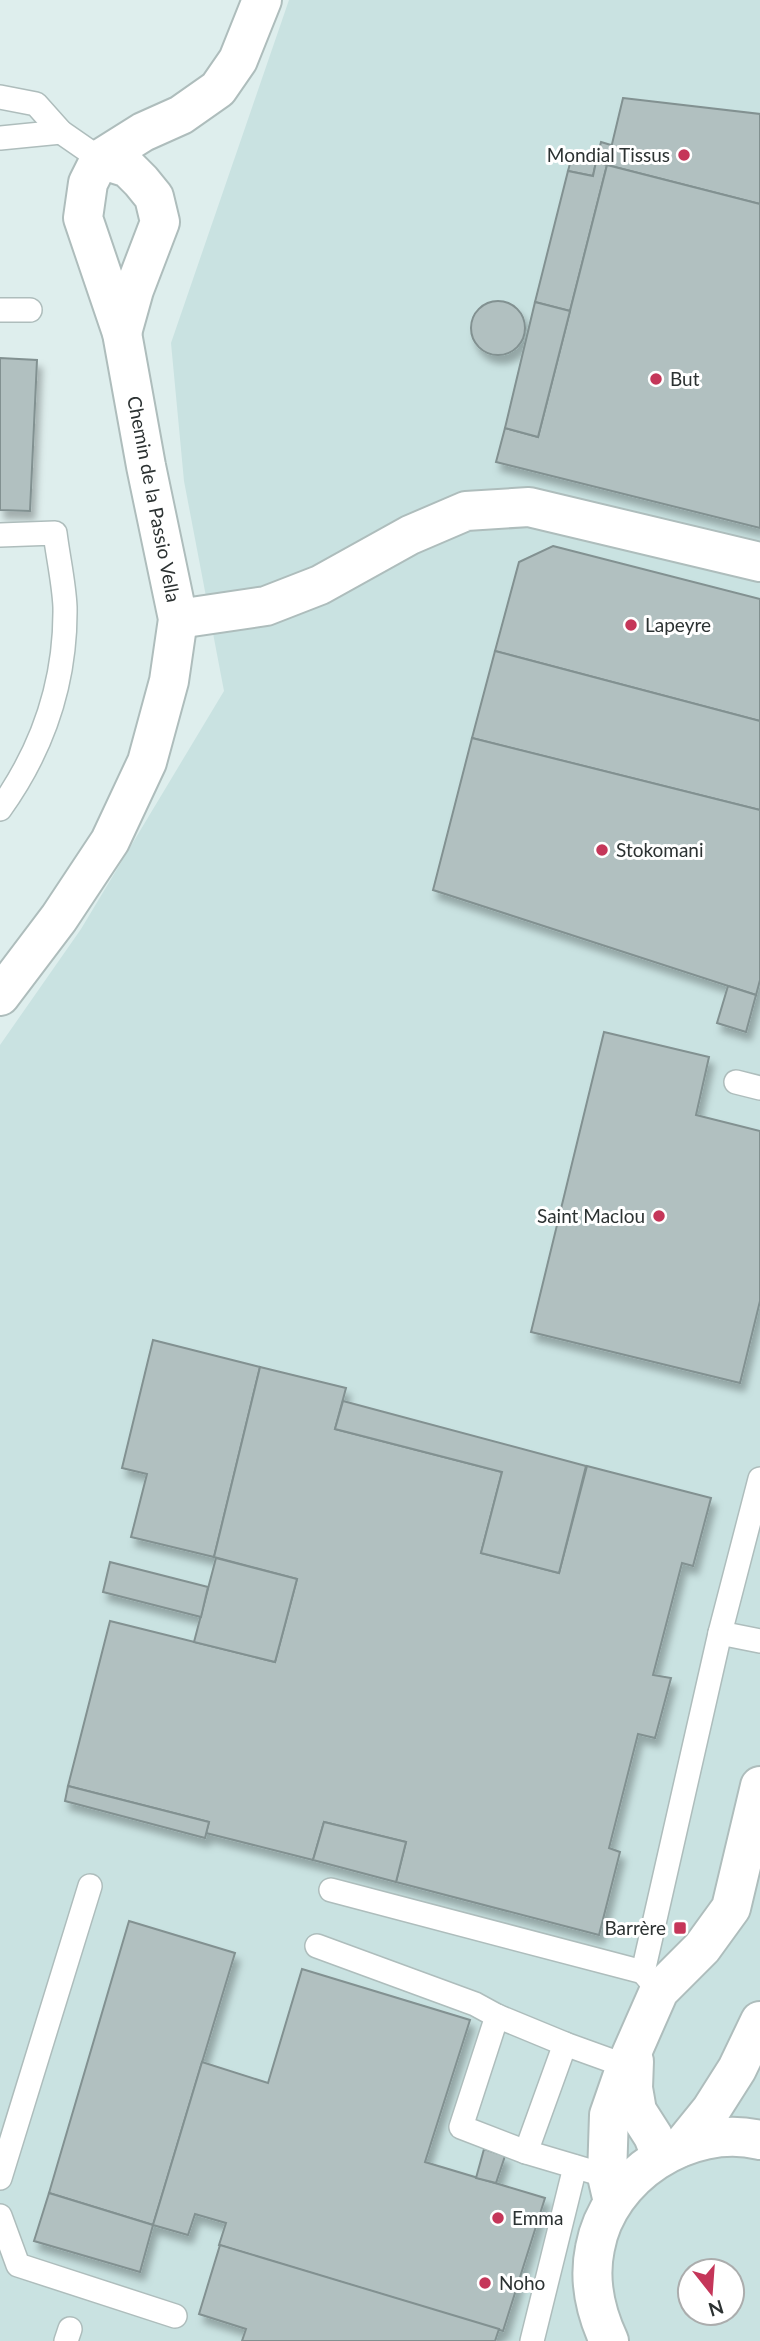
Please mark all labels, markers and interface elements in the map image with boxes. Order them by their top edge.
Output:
place label: Mondial Tissus [547,143,670,166]
marker: Mondial Tissus [676,147,692,163]
place label: But [670,367,700,390]
marker: But [648,371,664,387]
street label: Chemin de la Passio Vella [123,394,186,604]
place label: Lapeyre [645,613,711,636]
marker: Lapeyre [623,617,639,633]
place label: Stokomani [616,838,704,861]
marker: Stokomani [594,842,610,858]
place label: Saint Maclou [537,1204,645,1227]
marker: Saint Maclou [651,1208,667,1224]
place label: Barrère [604,1916,666,1939]
marker: Barrère [672,1920,688,1936]
place label: Emma [512,2206,563,2229]
marker: Emma [490,2210,506,2226]
north arrow [676,2257,746,2327]
place label: Noho [499,2271,545,2294]
marker: Noho [477,2275,493,2291]
text: N [706,2296,726,2322]

